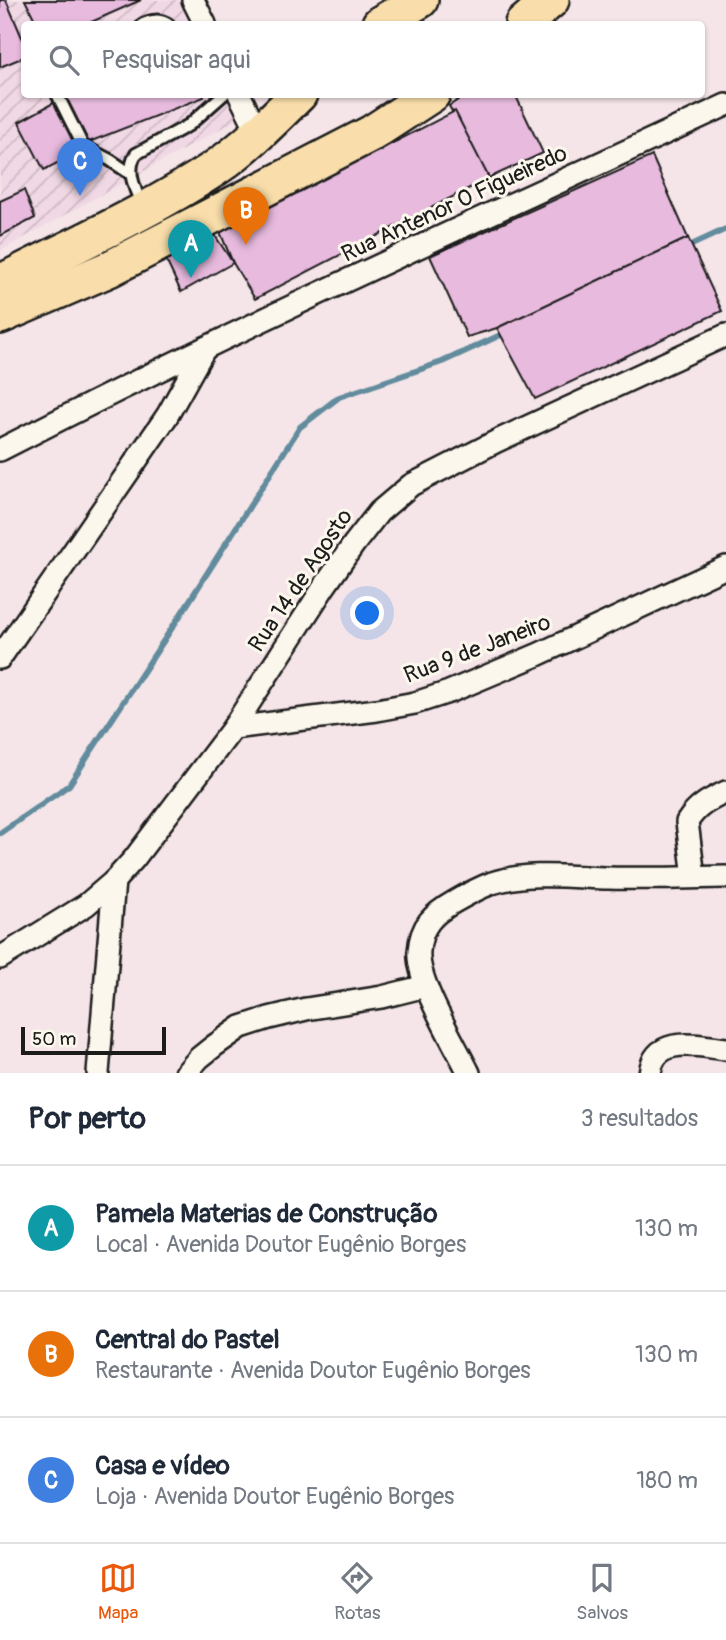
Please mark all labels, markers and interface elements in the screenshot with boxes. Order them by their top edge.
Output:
search box [21,21,705,98]
icon: search [45,41,83,79]
text: Pesquisar aqui [101,44,250,76]
pin: C [57,138,103,196]
street label: Rua Antenor O Figueiredo [337,138,572,269]
pin: B [223,187,269,245]
pin: A [168,220,214,278]
street label: Rua 14 de Agosto [242,503,359,657]
your location [350,596,384,630]
street label: Rua 9 de Janeiro [400,607,555,690]
scale bar [21,1024,166,1056]
text: 50 m [32,1027,76,1051]
text: Por perto [28,1100,146,1137]
text: 3 resultados [581,1104,698,1133]
text: Pamela Materias de Construção [95,1198,438,1230]
text: A [44,1214,58,1243]
text: 130 m [635,1214,698,1243]
text: Local · Avenida Doutor Eugênio Borges [95,1230,466,1259]
text: Central do Pastel [95,1324,280,1356]
text: B [44,1340,58,1369]
text: 130 m [635,1340,698,1369]
text: Restaurante · Avenida Doutor Eugênio Borges [95,1356,531,1385]
text: Casa e vídeo [95,1450,230,1482]
text: C [44,1466,58,1495]
text: 180 m [636,1466,698,1495]
text: Loja · Avenida Doutor Eugênio Borges [95,1482,454,1511]
tab: Mapa [98,1559,138,1625]
tab: Rotas [334,1559,380,1625]
tab: Salvos [576,1559,628,1625]

